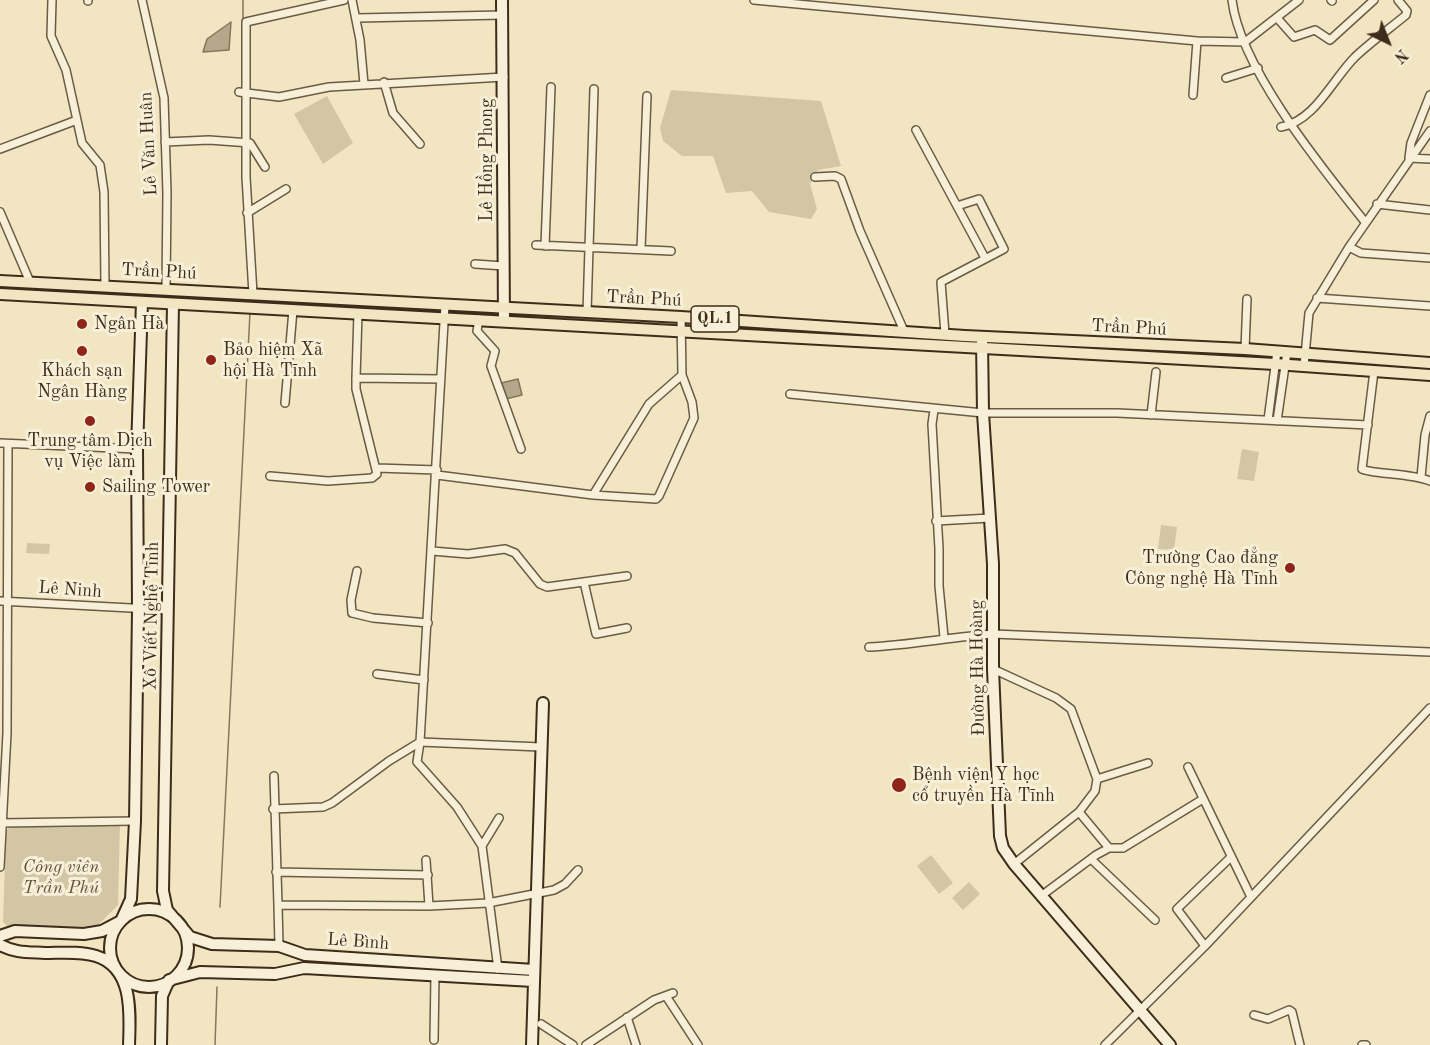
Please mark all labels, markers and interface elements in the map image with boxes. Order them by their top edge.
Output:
north arrow [1358,12,1418,72]
text: N [1390,45,1410,65]
street label: Lê Văn Huân [135,91,163,197]
street label: Lê Hồng Phong [476,98,498,222]
street label: Trần Phú [121,259,197,285]
street label: Trần Phú [606,286,682,312]
road number: QL.1 [691,306,739,332]
place label: Ngân Hà [94,313,164,335]
street label: Trần Phú [1091,315,1167,341]
marker: Ngân Hà [75,317,89,331]
place label: Bảo hiệm Xã hội Hà Tĩnh [223,339,323,382]
marker: Khách sạn Ngân Hàng [75,344,89,358]
marker: Bảo hiệm Xã hội Hà Tĩnh [204,353,218,367]
place label: Khách sạn Ngân Hàng [37,360,127,403]
marker: Trung tâm Dịch vụ Việc làm [83,414,97,428]
place label: Trung tâm Dịch vụ Việc làm [27,430,153,472]
place label: Sailing Tower [102,476,210,498]
marker: Sailing Tower [83,480,97,494]
street label: Xô Viết Nghệ Tĩnh [140,541,164,691]
place label: Trường Cao đẳng Công nghệ Hà Tĩnh [1125,547,1278,590]
marker: Trường Cao đẳng Công nghệ Hà Tĩnh [1283,561,1297,575]
street label: Lê Ninh [38,577,102,603]
street label: Đường Hà Hoàng [966,600,990,736]
place label: Bệnh viện Y học cổ truyền Hà Tĩnh [912,764,1055,806]
marker: Bệnh viện Y học cổ truyền Hà Tĩnh [890,776,908,794]
park label: Công viên Trần Phú [23,856,99,898]
street label: Lê Bình [326,929,390,955]

